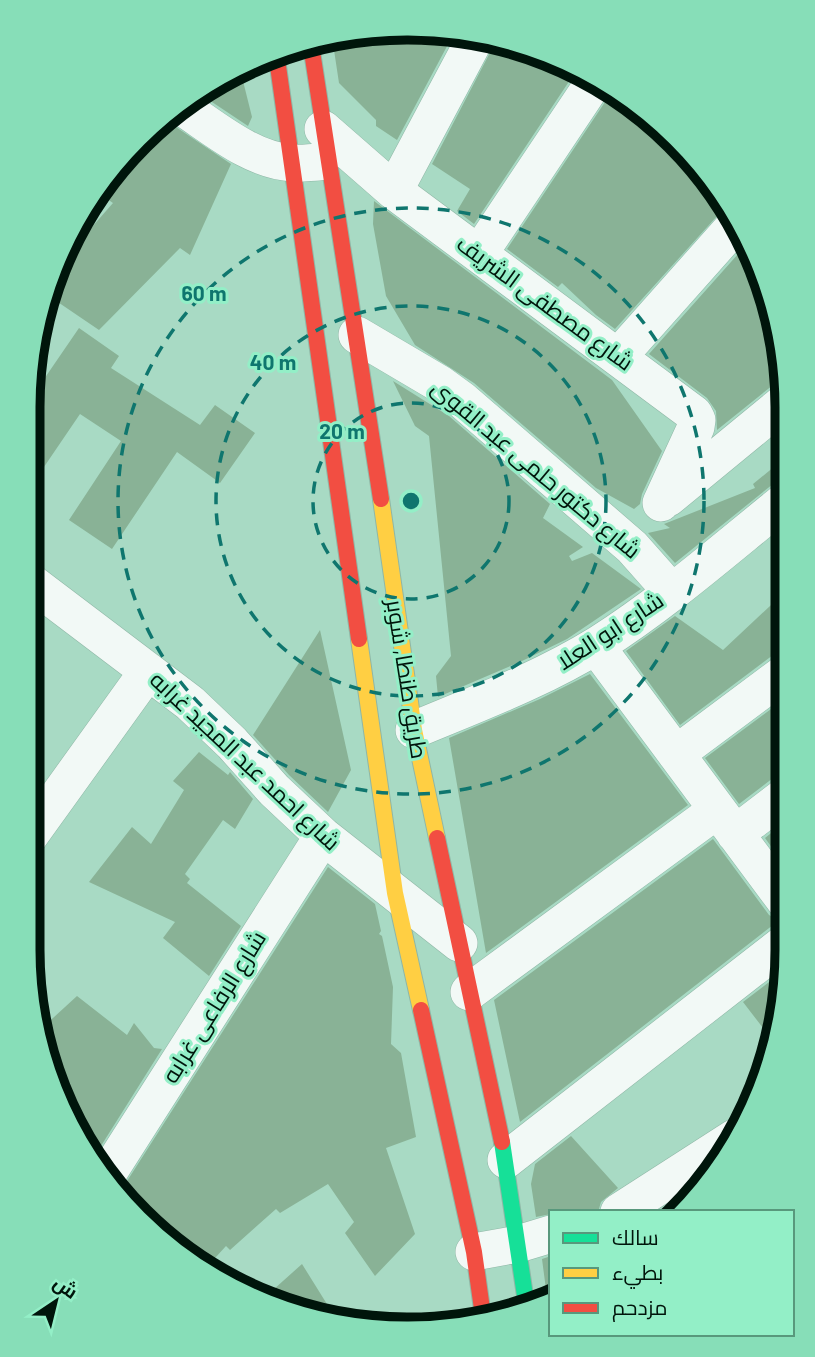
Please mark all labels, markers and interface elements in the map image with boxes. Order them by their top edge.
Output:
street label: شارع مصطفى الشريف [450,229,639,378]
text: 60 m [182,280,226,305]
text: 40 m [250,349,296,374]
street label: شارع دكتور حلمى عبد القوى [425,373,647,566]
text: 20 m [319,418,365,443]
centre of rings [399,489,423,513]
street label: شارع ابو العلا [551,585,670,678]
street label: طريق طنطا, شوبر [380,595,434,761]
street label: شارع احمد عبد المجيد غرابه [143,665,346,858]
street label: شارع الرفاعى غرابه [155,925,274,1089]
legend [549,1210,794,1336]
text: سالك [612,1224,659,1249]
text: بطيء [612,1259,663,1289]
north arrow [21,1266,91,1336]
text: ش [49,1270,83,1304]
text: مزدحم [612,1294,667,1322]

